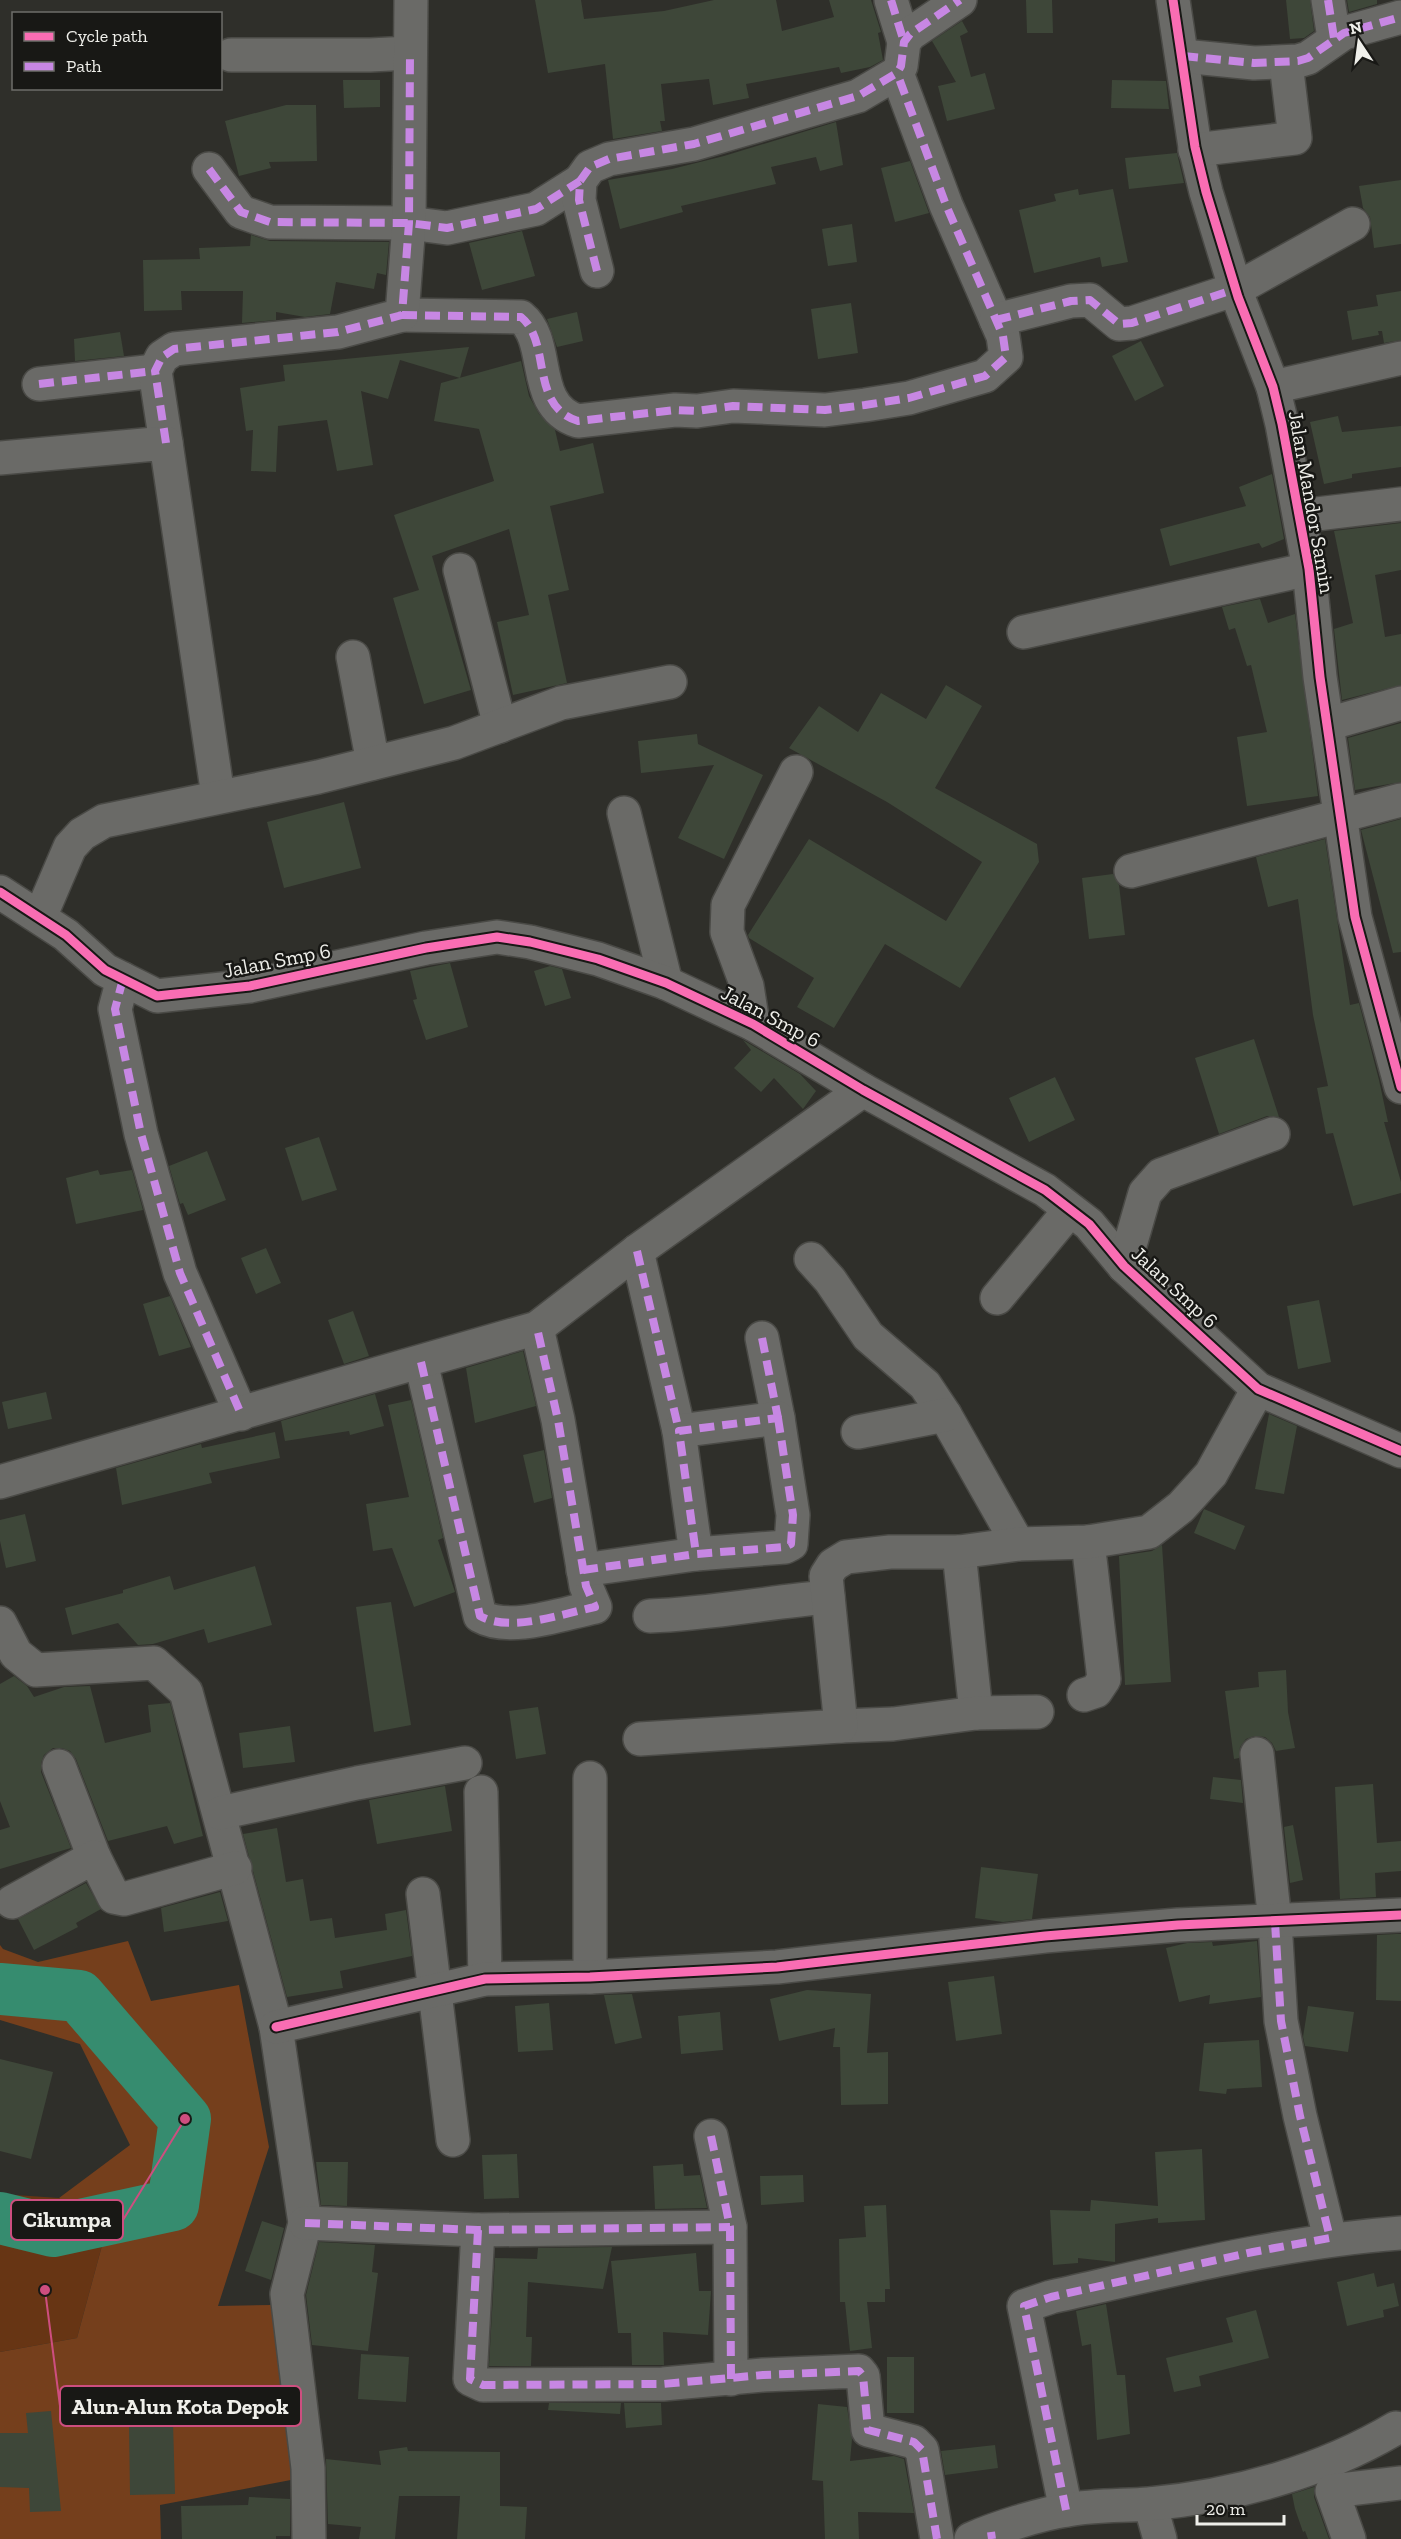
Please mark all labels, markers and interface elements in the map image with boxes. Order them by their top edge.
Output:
legend [12,12,222,90]
north arrow [1329,12,1389,72]
text: N [1348,17,1364,38]
text: Cycle path [66,25,148,47]
text: Path [66,55,102,77]
street label: Jalan Mandor Samin [1284,409,1340,595]
street label: Jalan Smp 6 [221,937,333,983]
street label: Jalan Smp 6 [717,980,825,1052]
street label: Jalan Smp 6 [1127,1241,1223,1333]
callout: Cikumpa [11,2200,123,2240]
text: Cikumpa [23,2206,111,2233]
callout: Alun-Alun Kota Depok [60,2386,301,2426]
text: Alun-Alun Kota Depok [71,2393,289,2420]
scale bar [1197,2488,1284,2526]
text: 20 m [1206,2498,1246,2520]

